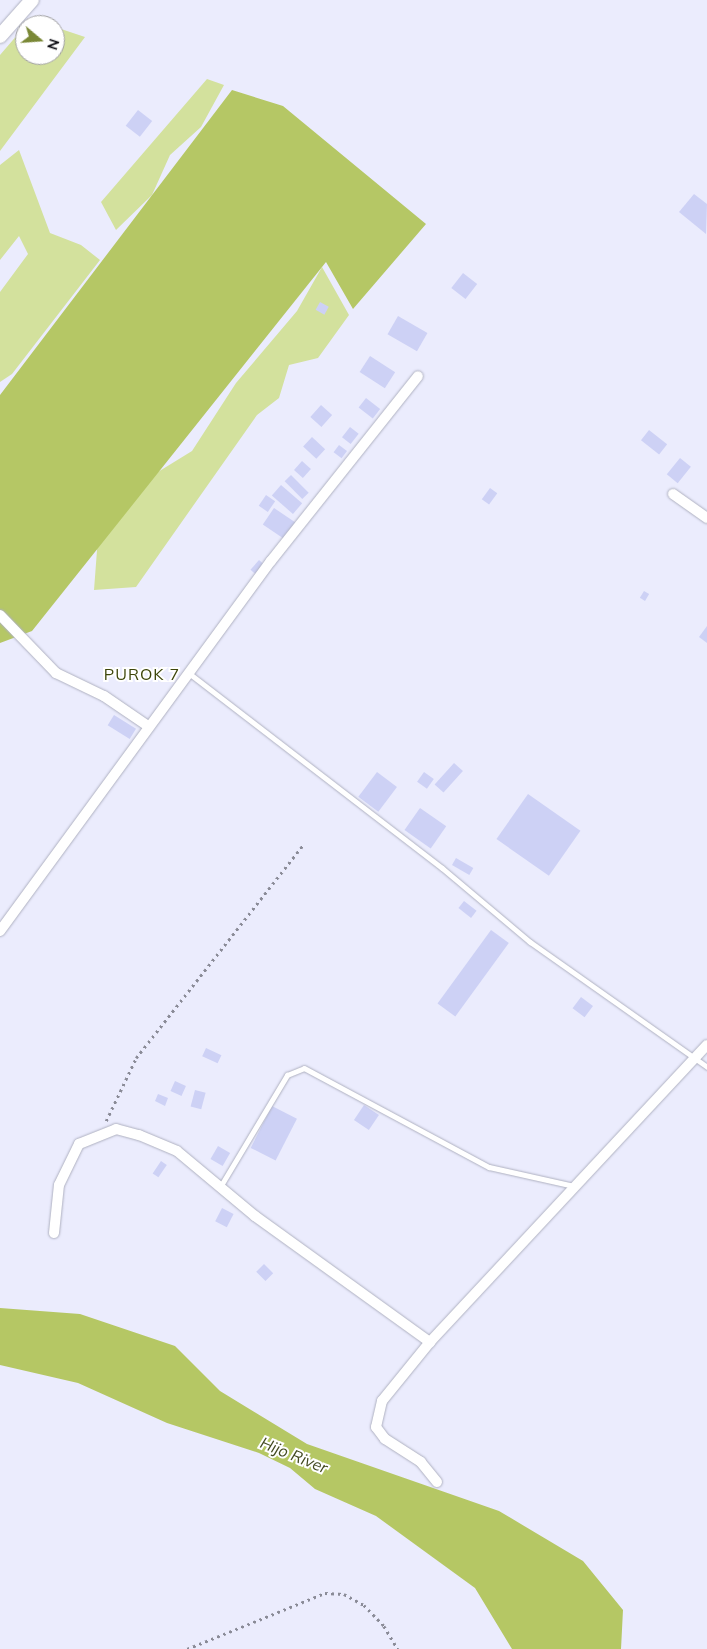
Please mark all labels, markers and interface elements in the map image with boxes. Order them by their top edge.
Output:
north arrow [15,15,65,65]
text: N [43,37,64,52]
district label: PUROK 7 [103,664,181,684]
water label: Hijo River [258,1433,330,1477]

